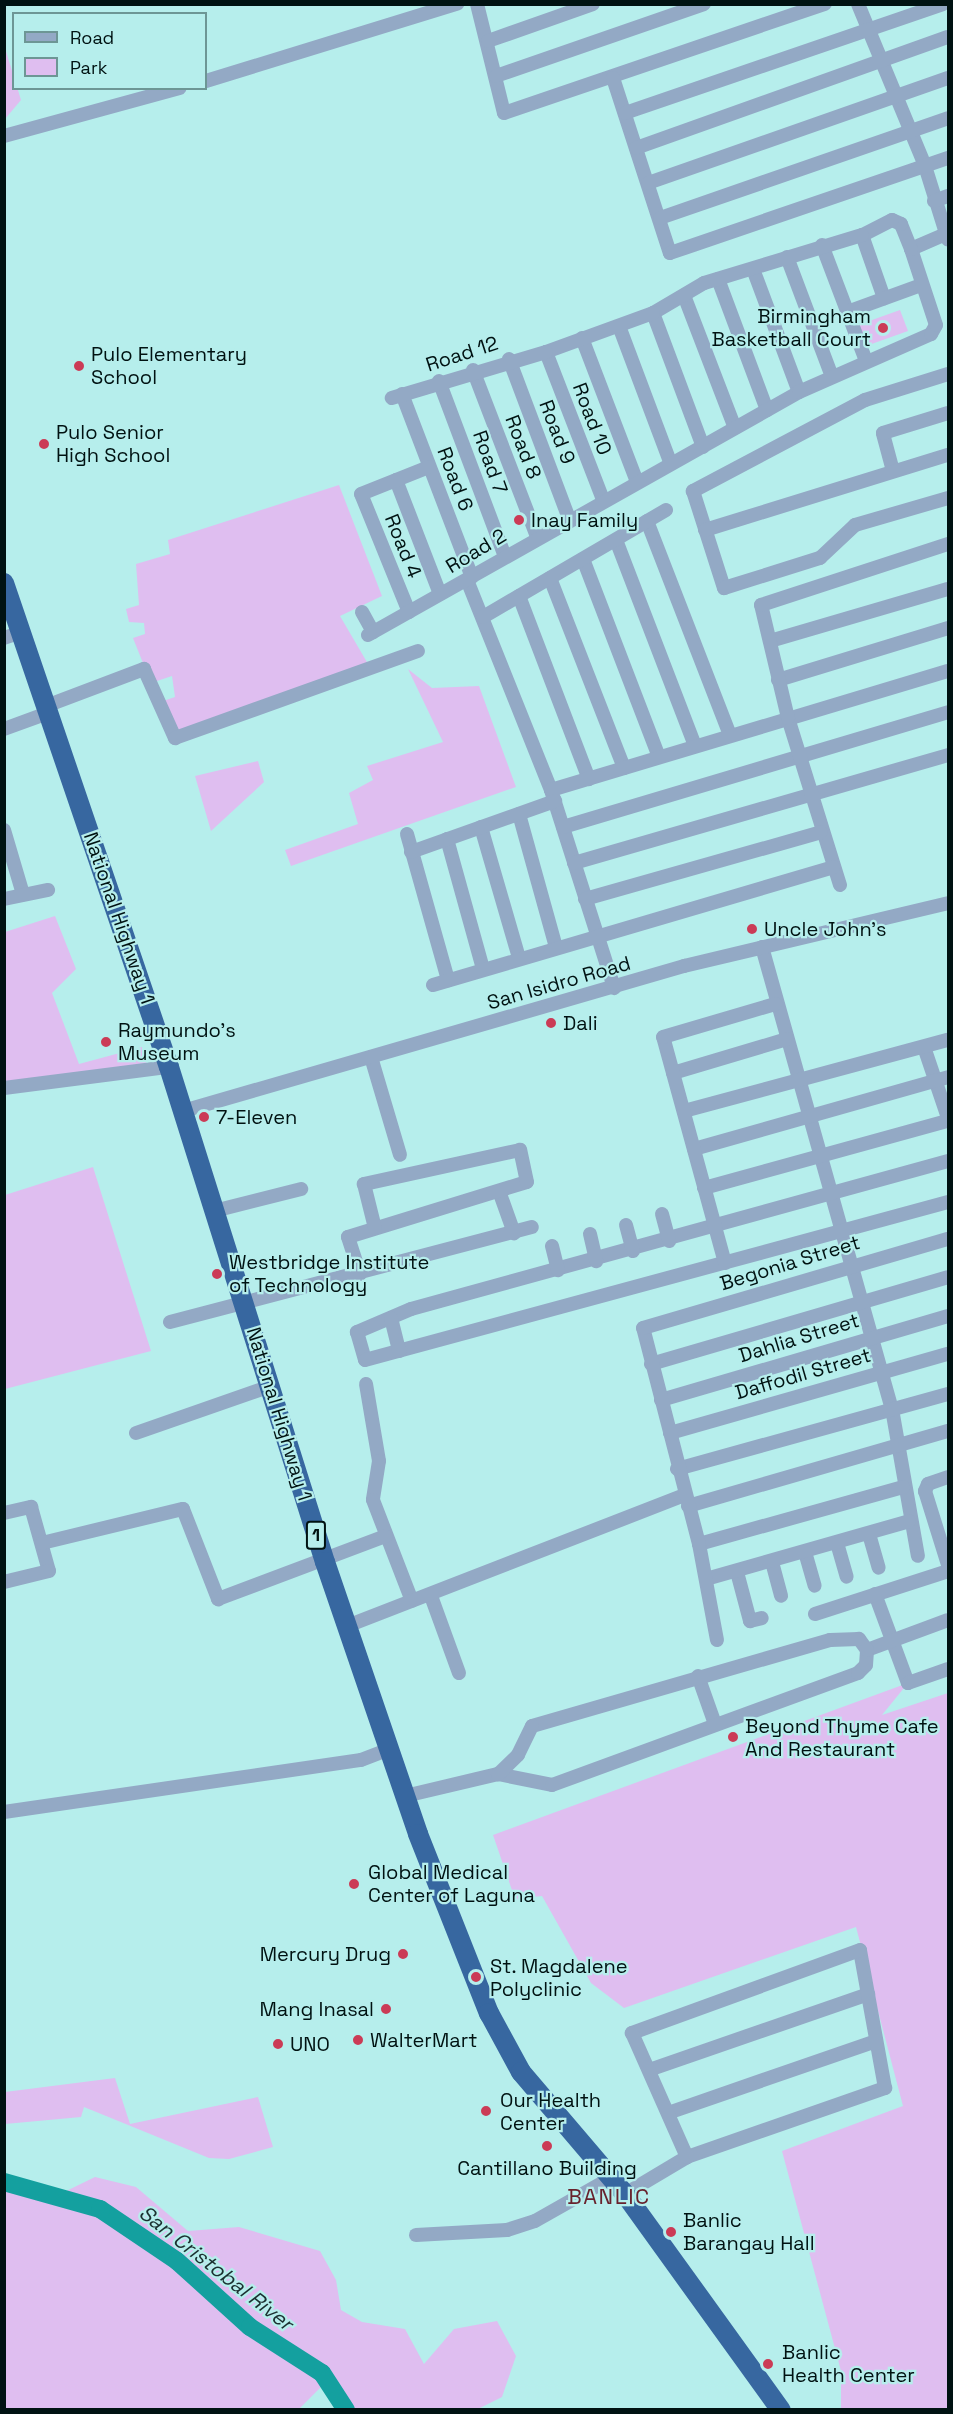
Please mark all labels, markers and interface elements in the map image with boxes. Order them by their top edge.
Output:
legend [12,12,207,90]
text: Road [70,26,114,49]
text: Park [70,56,107,79]
place label: Birmingham Basketball Court [711,304,871,351]
marker: Birmingham Basketball Court [876,321,890,335]
street label: Road 12 [423,331,501,377]
place label: Pulo Elementary School [91,342,247,389]
marker: Pulo Elementary School [72,359,86,373]
street label: Road 10 [567,379,617,459]
street label: Road 9 [534,397,580,467]
street label: Road 8 [500,412,546,482]
place label: Pulo Senior High School [56,420,170,467]
street label: Road 7 [468,427,512,497]
marker: Pulo Senior High School [37,437,51,451]
street label: Road 6 [432,444,478,514]
place label: Inay Family [531,508,638,532]
street label: Road 4 [379,511,427,581]
marker: Inay Family [512,513,526,527]
street label: Road 2 [441,524,511,578]
street label: National Highway 1 [78,829,160,1007]
place label: Uncle John's [764,917,887,941]
marker: Uncle John's [745,922,759,936]
street label: San Isidro Road [484,951,634,1015]
place label: Dali [563,1011,598,1035]
marker: Dali [544,1016,558,1030]
place label: Raymundo's Museum [118,1018,236,1065]
marker: Raymundo's Museum [99,1035,113,1049]
place label: 7-Eleven [216,1105,297,1129]
marker: 7-Eleven [197,1110,211,1124]
street label: Begonia Street [717,1230,863,1296]
place label: Westbridge Institute of Technology [229,1250,429,1297]
marker: Westbridge Institute of Technology [210,1267,224,1281]
street label: Dahlia Street [736,1308,862,1368]
street label: National Highway 1 [241,1324,317,1504]
street label: Daffodil Street [732,1343,874,1405]
road number: 1 [306,1520,326,1550]
place label: Beyond Thyme Cafe And Restaurant [745,1714,939,1761]
marker: Beyond Thyme Cafe And Restaurant [726,1730,740,1744]
place label: Global Medical Center of Laguna [368,1860,535,1907]
marker: Global Medical Center of Laguna [345,1875,363,1893]
place label: Mercury Drug [260,1942,391,1966]
marker: Mercury Drug [396,1947,410,1961]
place label: St. Magdalene Polyclinic [490,1954,628,2001]
marker: St. Magdalene Polyclinic [467,1968,485,1986]
place label: Mang Inasal [260,1997,374,2021]
marker: Mang Inasal [379,2002,393,2016]
place label: WalterMart [370,2028,477,2052]
place label: UNO [290,2032,330,2056]
marker: WalterMart [351,2033,365,2047]
marker: UNO [271,2037,285,2051]
place label: Our Health Center [500,2088,601,2135]
marker: Our Health Center [477,2102,495,2120]
marker: Cantillano Building [540,2139,554,2153]
place label: Cantillano Building [457,2156,637,2180]
district label: BANLIC [567,2184,651,2210]
water label: San Cristobal River [134,2200,298,2336]
place label: Banlic Barangay Hall [683,2208,815,2255]
marker: Banlic Barangay Hall [664,2225,678,2239]
place label: Banlic Health Center [782,2340,915,2387]
marker: Banlic Health Center [759,2355,777,2373]

